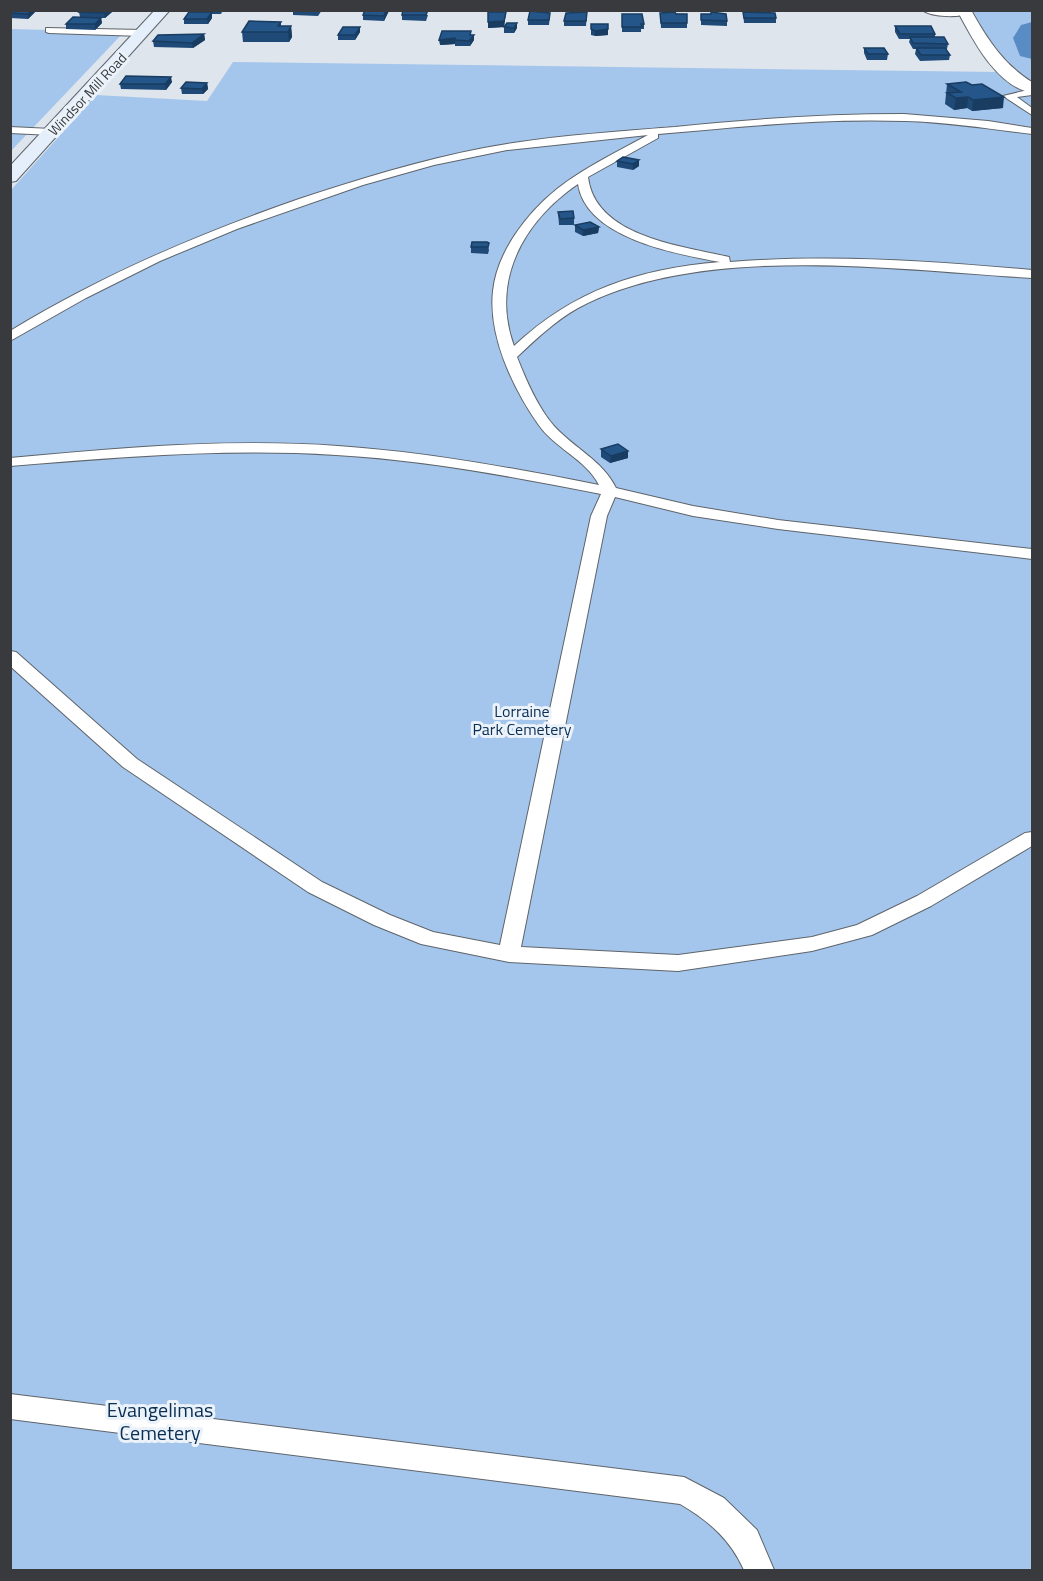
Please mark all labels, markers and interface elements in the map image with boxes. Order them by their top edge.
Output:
street label: Windsor Mill Road [43,48,131,140]
park label: Lorraine Park Cemetery [472,699,572,741]
park label: Evangelimas Cemetery [107,1394,213,1448]

